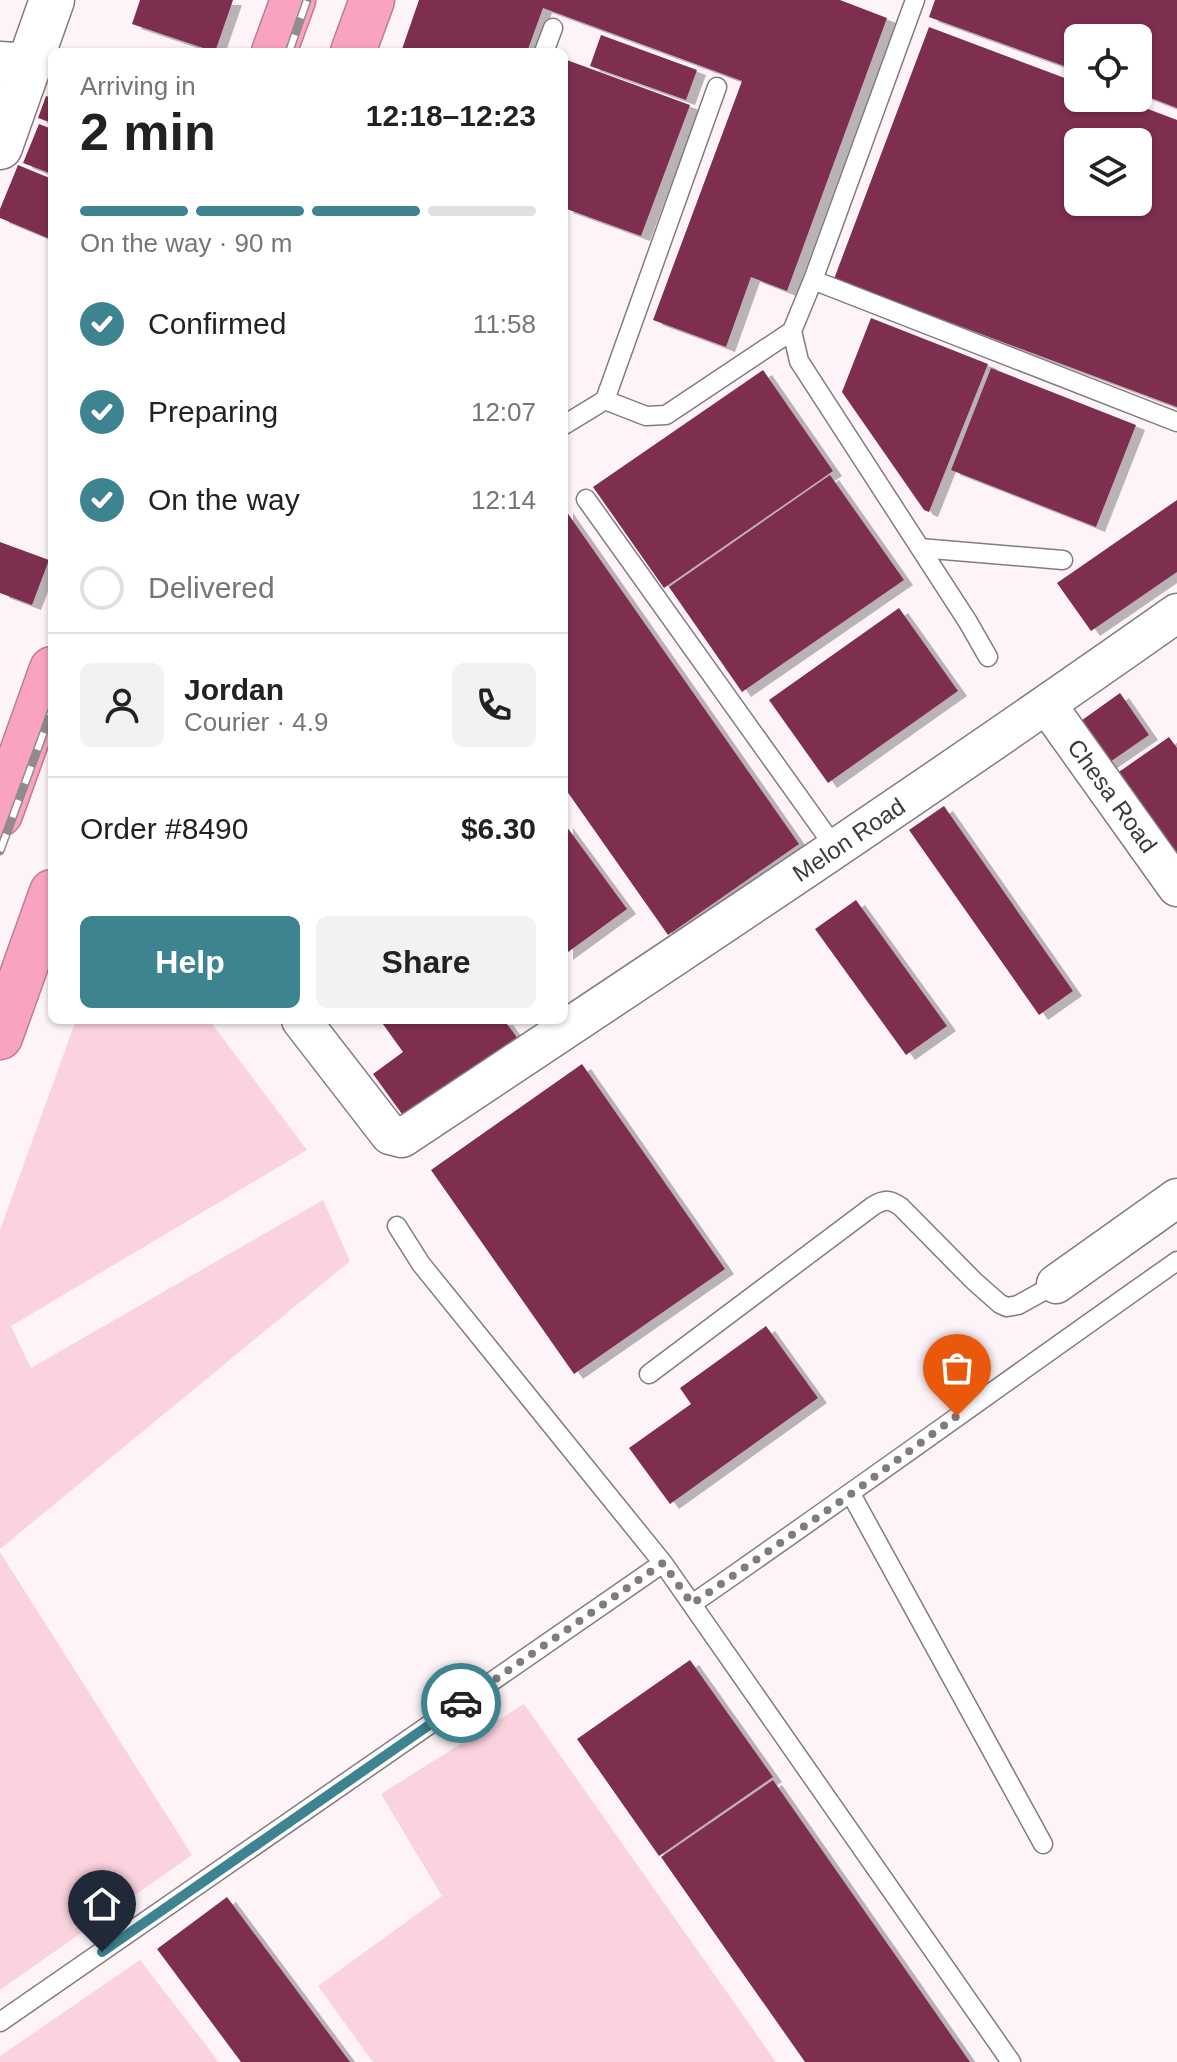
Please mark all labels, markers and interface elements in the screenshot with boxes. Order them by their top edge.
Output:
map controls [1064,24,1152,216]
button: locate [1064,24,1152,112]
text: Arriving in [80,71,196,101]
text: 12:18–12:23 [366,99,536,132]
text: 2 min [80,103,216,161]
button: layers [1064,128,1152,216]
text: On the way · 90 m [80,228,292,258]
icon: check [80,302,124,346]
text: Confirmed [148,307,286,340]
text: 11:58 [473,309,536,339]
icon: check [80,390,124,434]
text: Preparing [148,395,278,428]
text: 12:07 [471,397,536,427]
icon: check [80,478,124,522]
text: On the way [148,483,300,516]
text: 12:14 [471,485,536,515]
text: Delivered [148,571,275,604]
button: person [80,663,164,747]
button: phone [452,663,536,747]
text: Jordan [184,673,284,706]
text: Courier · 4.9 [184,707,329,737]
street label: Chesa Road [1062,734,1163,858]
street label: Melon Road [788,792,910,887]
text: Order #8490 [80,812,248,845]
text: $6.30 [461,812,536,845]
button: Help [80,916,300,1008]
button: Share [316,916,536,1008]
pin [923,1334,991,1416]
icon: bag [935,1346,979,1390]
courier [421,1663,501,1743]
icon: car [439,1681,483,1725]
pin [68,1870,136,1952]
icon: home [80,1882,124,1926]

